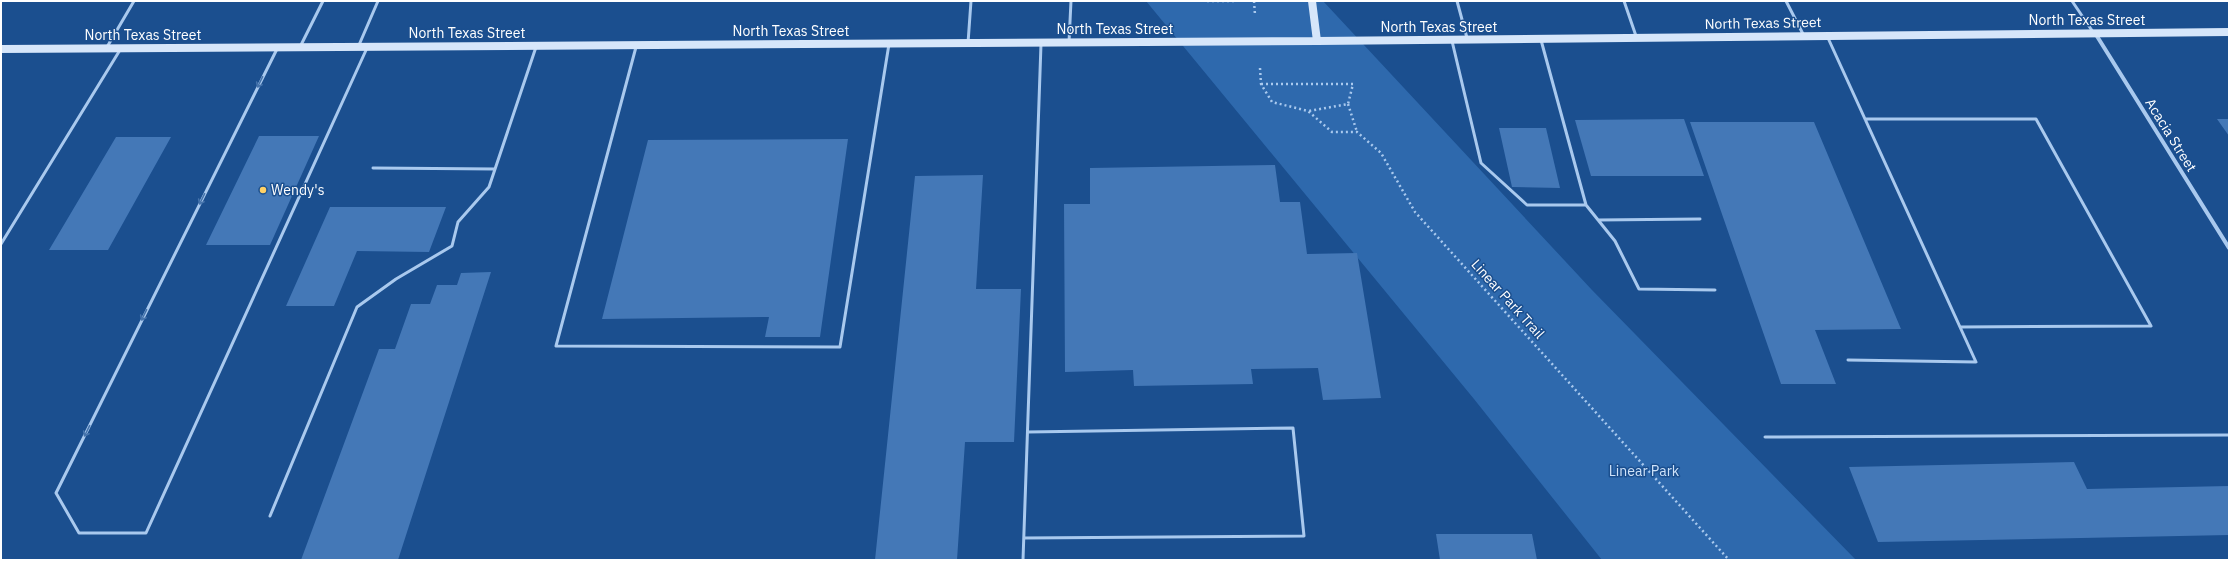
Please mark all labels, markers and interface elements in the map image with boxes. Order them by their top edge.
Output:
street label: North Texas Street [2029,11,2145,29]
street label: North Texas Street [1704,13,1822,33]
street label: North Texas Street [1381,18,1497,36]
street label: North Texas Street [1057,20,1173,38]
street label: North Texas Street [733,22,849,40]
street label: North Texas Street [409,24,525,42]
street label: North Texas Street [85,26,201,44]
one-way arrow [256,76,263,88]
street label: Acacia Street [2141,95,2201,175]
place label: Wendy's [271,181,325,199]
marker: Wendy's [258,185,268,195]
one-way arrow [198,192,205,204]
street label: Linear Park Trail [1468,255,1549,343]
one-way arrow [140,309,147,321]
one-way arrow [82,425,90,437]
park label: Linear Park [1609,462,1680,480]

